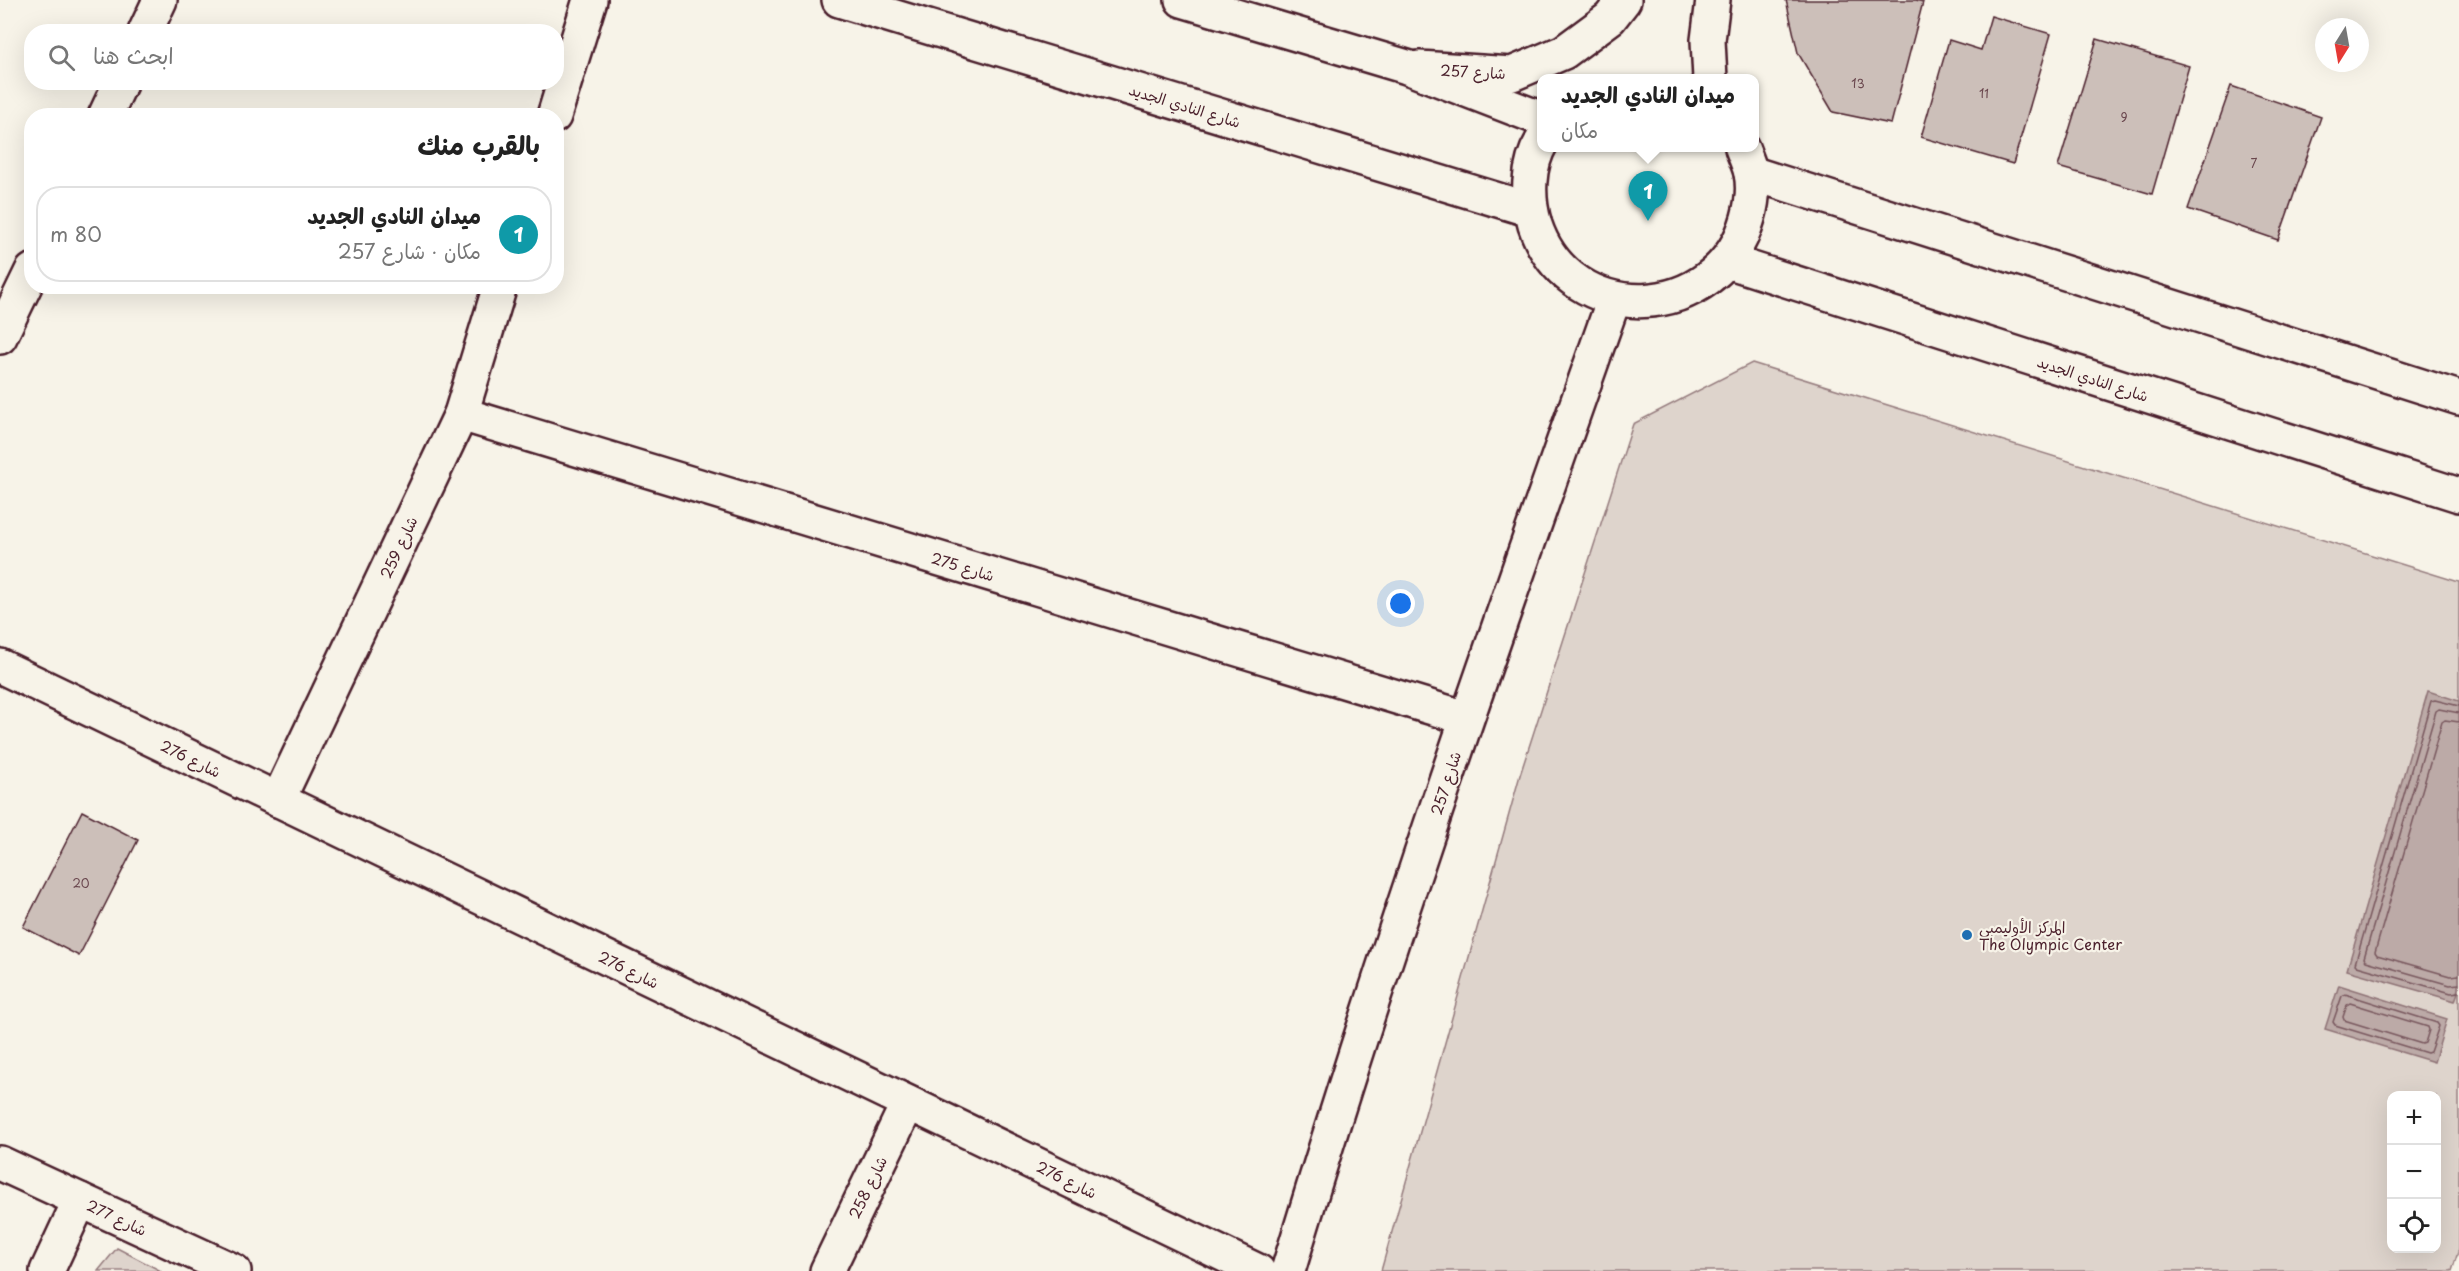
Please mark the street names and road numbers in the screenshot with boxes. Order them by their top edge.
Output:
street label: شارع 257 [1440,58,1506,84]
street label: شارع النادي الجديد [1126,77,1244,134]
street label: شارع النادي الجديد [2034,349,2152,408]
street label: شارع 259 [374,512,422,582]
street label: شارع 275 [929,545,997,587]
street label: شارع 276 [157,733,225,783]
street label: شارع 257 [1424,748,1466,818]
street label: شارع 276 [595,944,663,994]
street label: شارع 258 [842,1152,892,1222]
street label: شارع 276 [1033,1154,1101,1204]
street label: شارع 277 [83,1193,151,1241]

